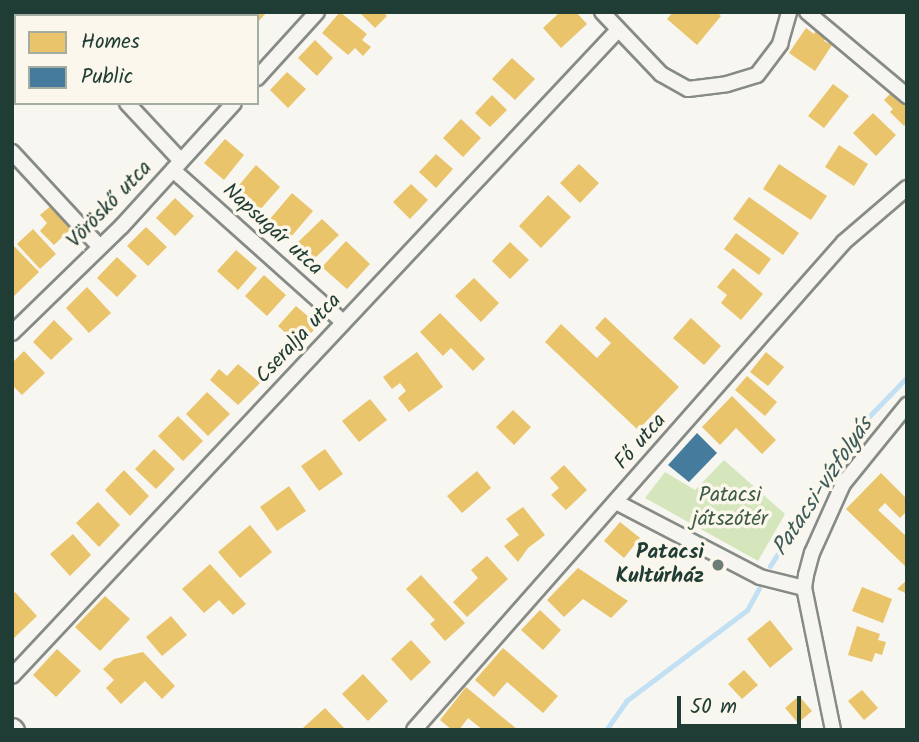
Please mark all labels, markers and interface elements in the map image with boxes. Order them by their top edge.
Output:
legend [14,14,259,105]
text: Homes [81,26,140,59]
text: Public [81,61,133,94]
street label: Vöröskő utca [62,156,158,254]
street label: Napsugár utca [217,179,327,281]
street label: Cseralja utca [251,289,347,389]
street label: Fő utca [610,409,672,475]
water label: Patacsi-vízfolyás [767,413,879,561]
park label: Patacsi játszótér [692,483,768,533]
place label: Patacsi Kultúrház [616,540,704,590]
marker: Patacsi Kultúrház [710,557,726,573]
scale bar [681,682,805,726]
text: 50 m [690,691,737,724]

